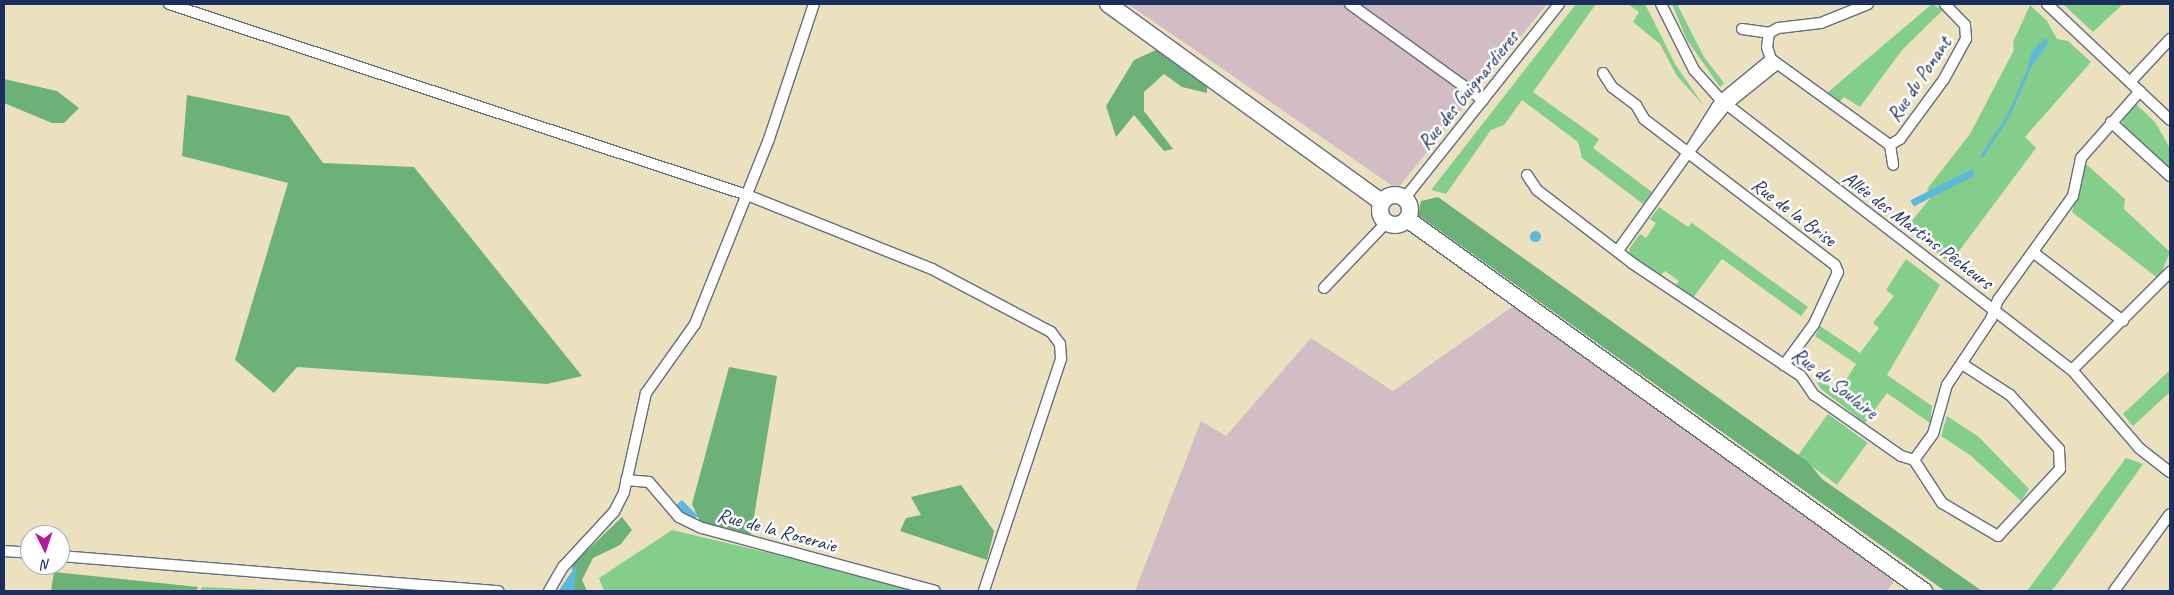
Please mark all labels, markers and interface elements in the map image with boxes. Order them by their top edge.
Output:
street label: Rue des Guignardieres [1413,26,1523,154]
street label: Rue du Ponant [1882,32,1956,126]
street label: Allée des Martins Pêcheurs [1838,166,1998,294]
street label: Rue de la Brise [1747,172,1841,252]
street label: Rue du Soulaire [1788,342,1882,424]
street label: Rue de la Roseraie [715,503,839,557]
north arrow [20,525,70,575]
text: N [41,556,51,573]

